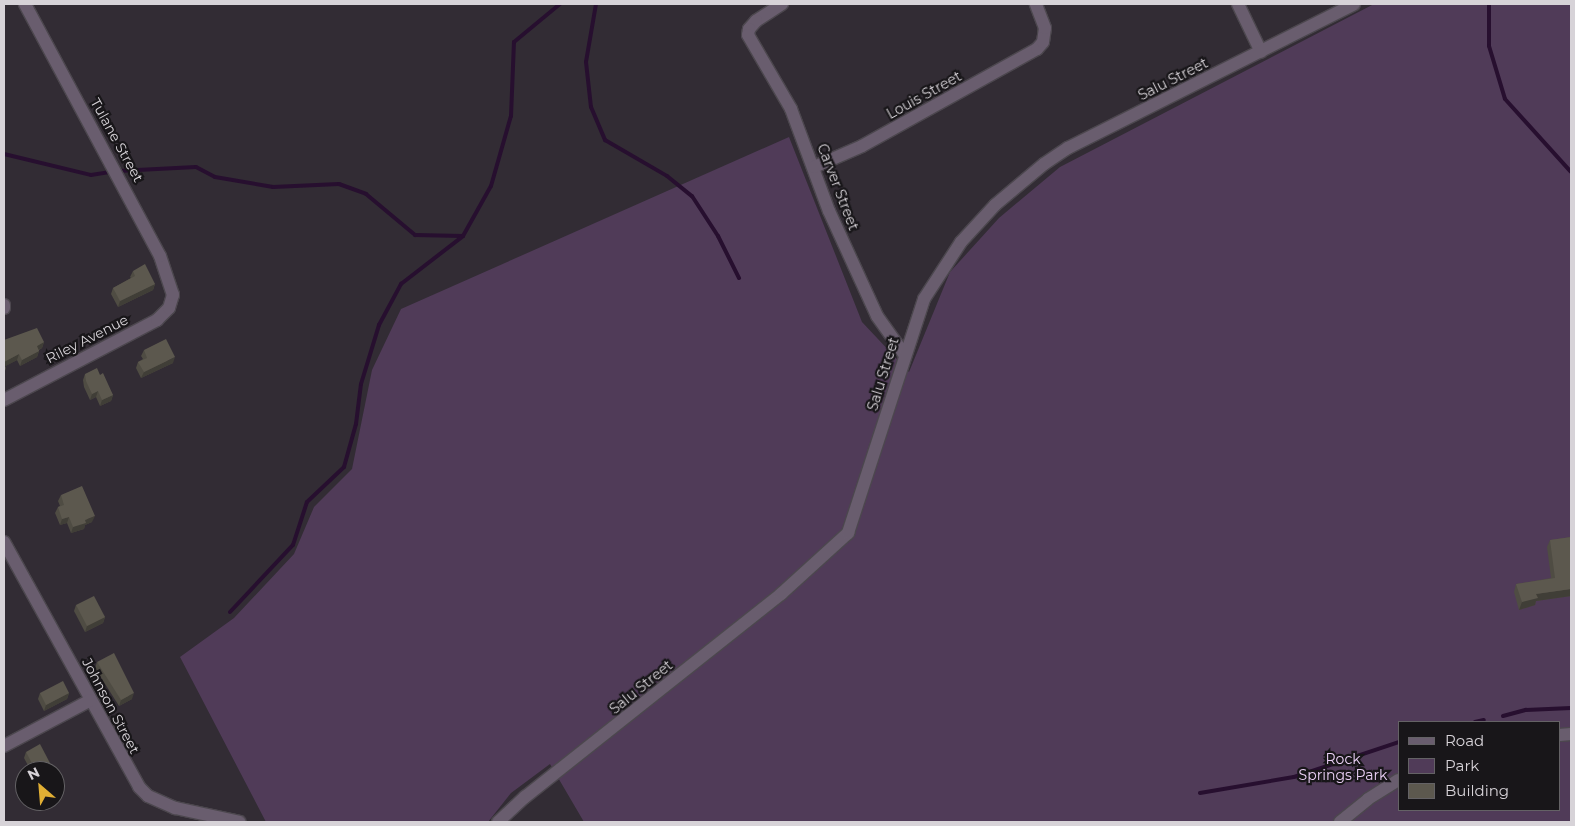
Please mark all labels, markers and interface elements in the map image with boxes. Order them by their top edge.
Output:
street label: Salu Street [1135,54,1211,104]
street label: Louis Street [884,68,964,122]
street label: Tulane Street [87,95,147,185]
street label: Carver Street [814,141,862,233]
street label: Riley Avenue [43,311,131,367]
street label: Salu Street [864,335,902,413]
street label: Johnson Street [79,655,143,757]
street label: Salu Street [606,657,676,717]
legend [1398,721,1560,811]
text: Road [1445,731,1484,750]
park label: Rock Springs Park [1299,751,1387,784]
text: Park [1445,756,1479,775]
north arrow [15,761,65,811]
text: N [25,763,43,784]
text: Building [1445,781,1509,800]

